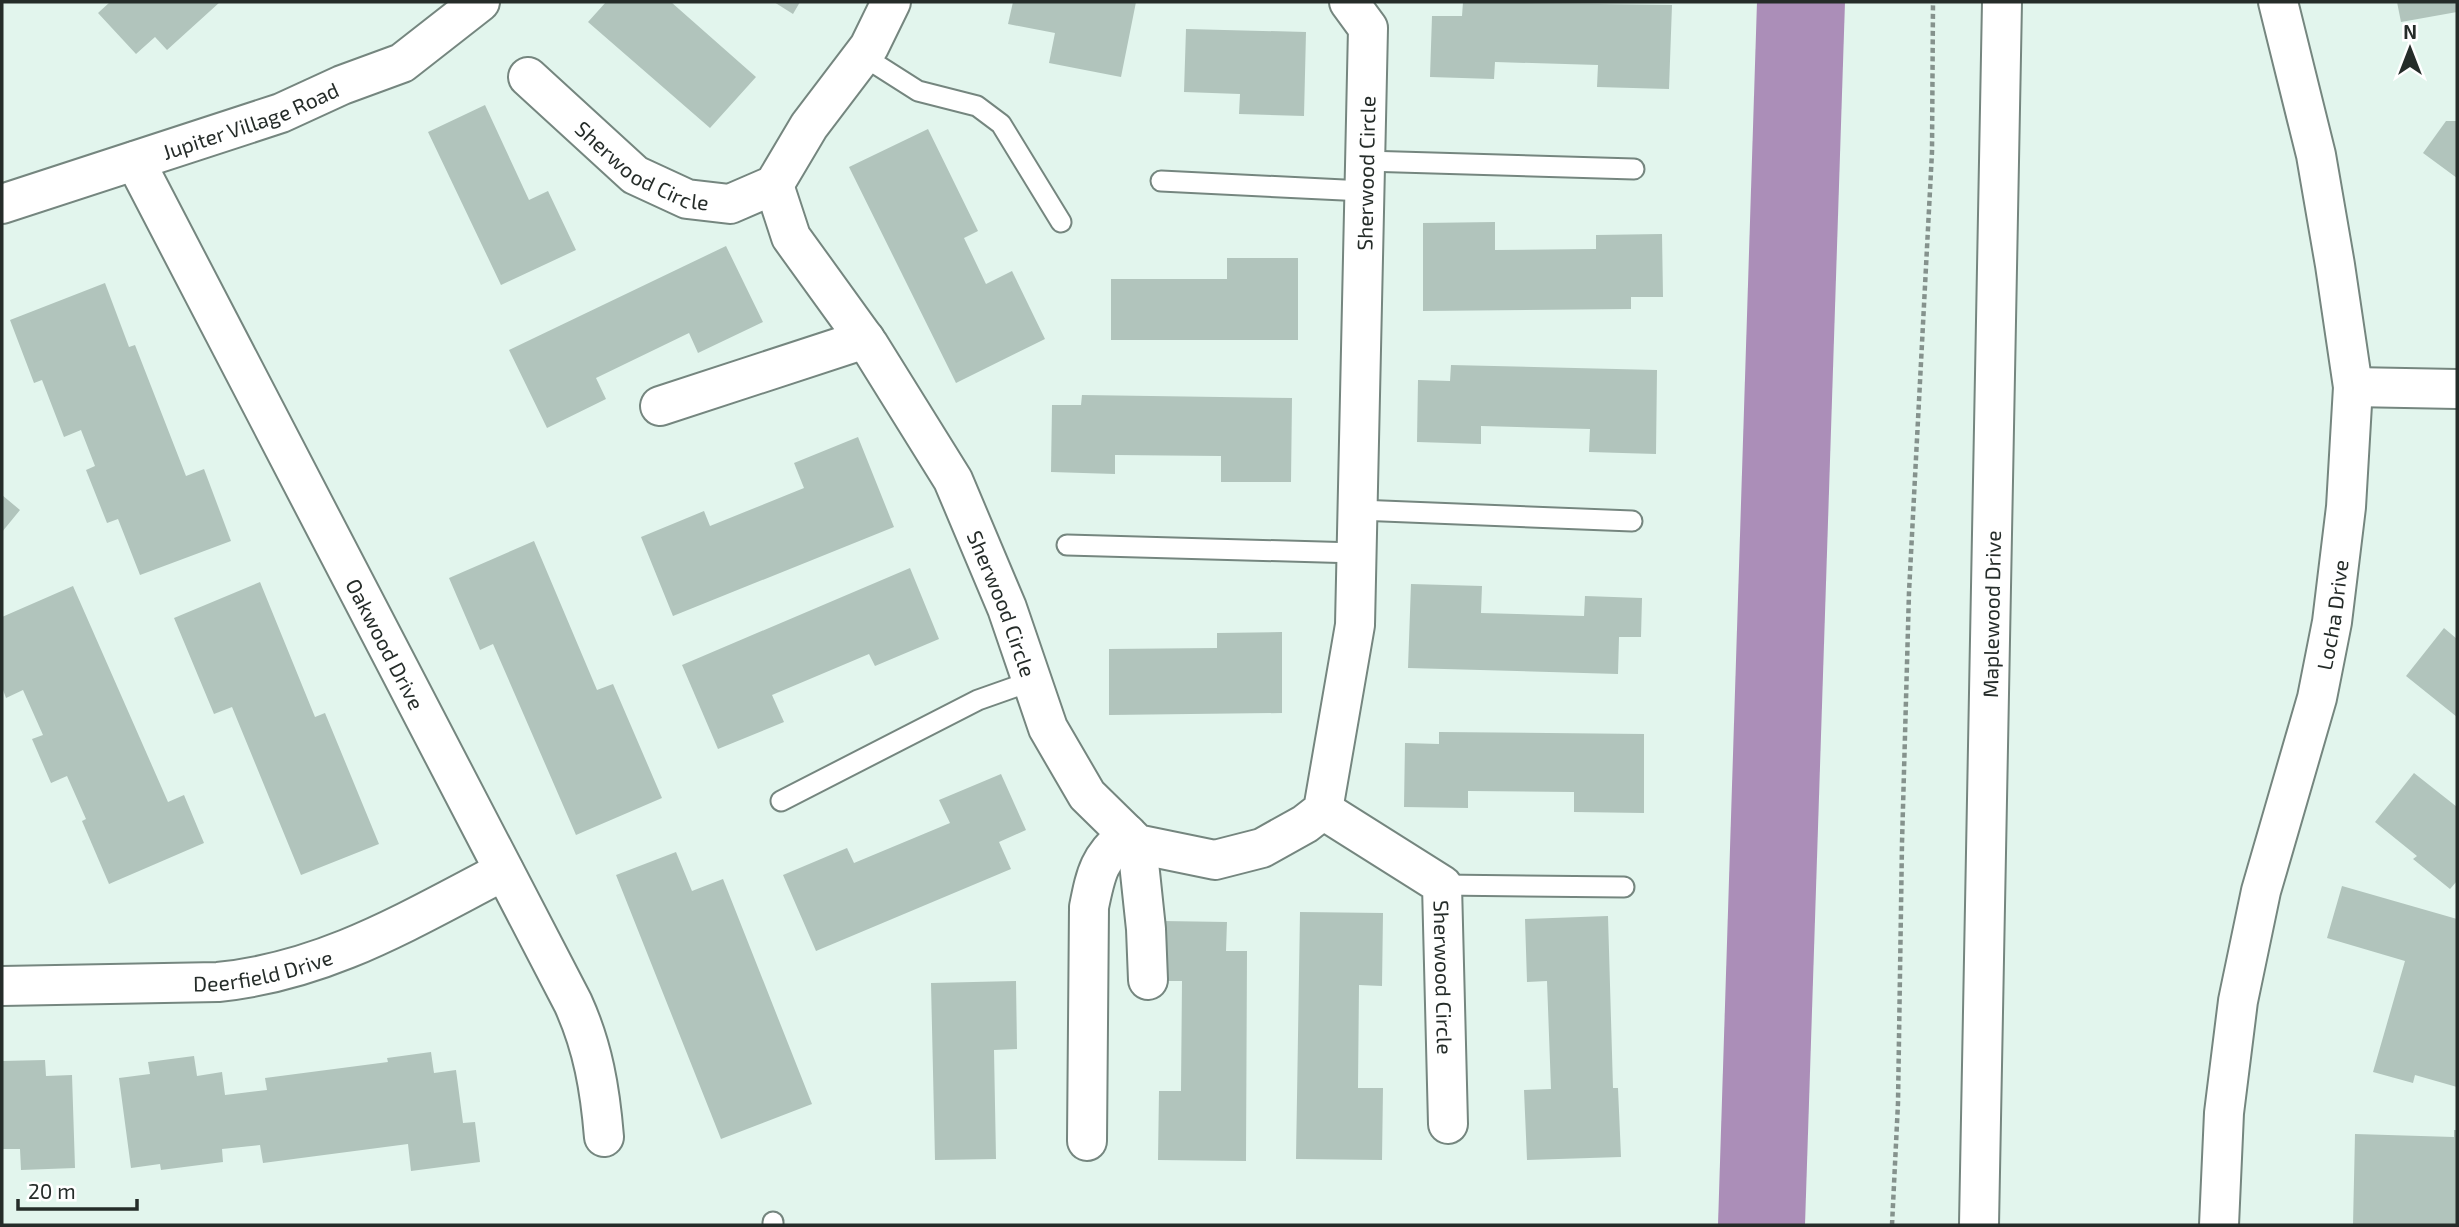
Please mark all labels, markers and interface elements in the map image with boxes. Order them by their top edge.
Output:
north arrow [2375,14,2445,84]
text: N [2403,20,2417,43]
street label: Jupiter Village Road [159,76,342,163]
street label: Sherwood Circle [1351,96,1379,251]
street label: Sherwood Circle [571,115,710,214]
street label: Sherwood Circle [963,526,1042,680]
street label: Maplewood Drive [1976,530,2005,698]
street label: Locha Drive [2310,558,2352,672]
street label: Oakwood Drive [342,574,430,713]
street label: Sherwood Circle [1430,900,1459,1055]
street label: Deerfield Drive [193,943,336,995]
scale bar [18,1168,136,1212]
text: 20 m [28,1178,76,1203]

